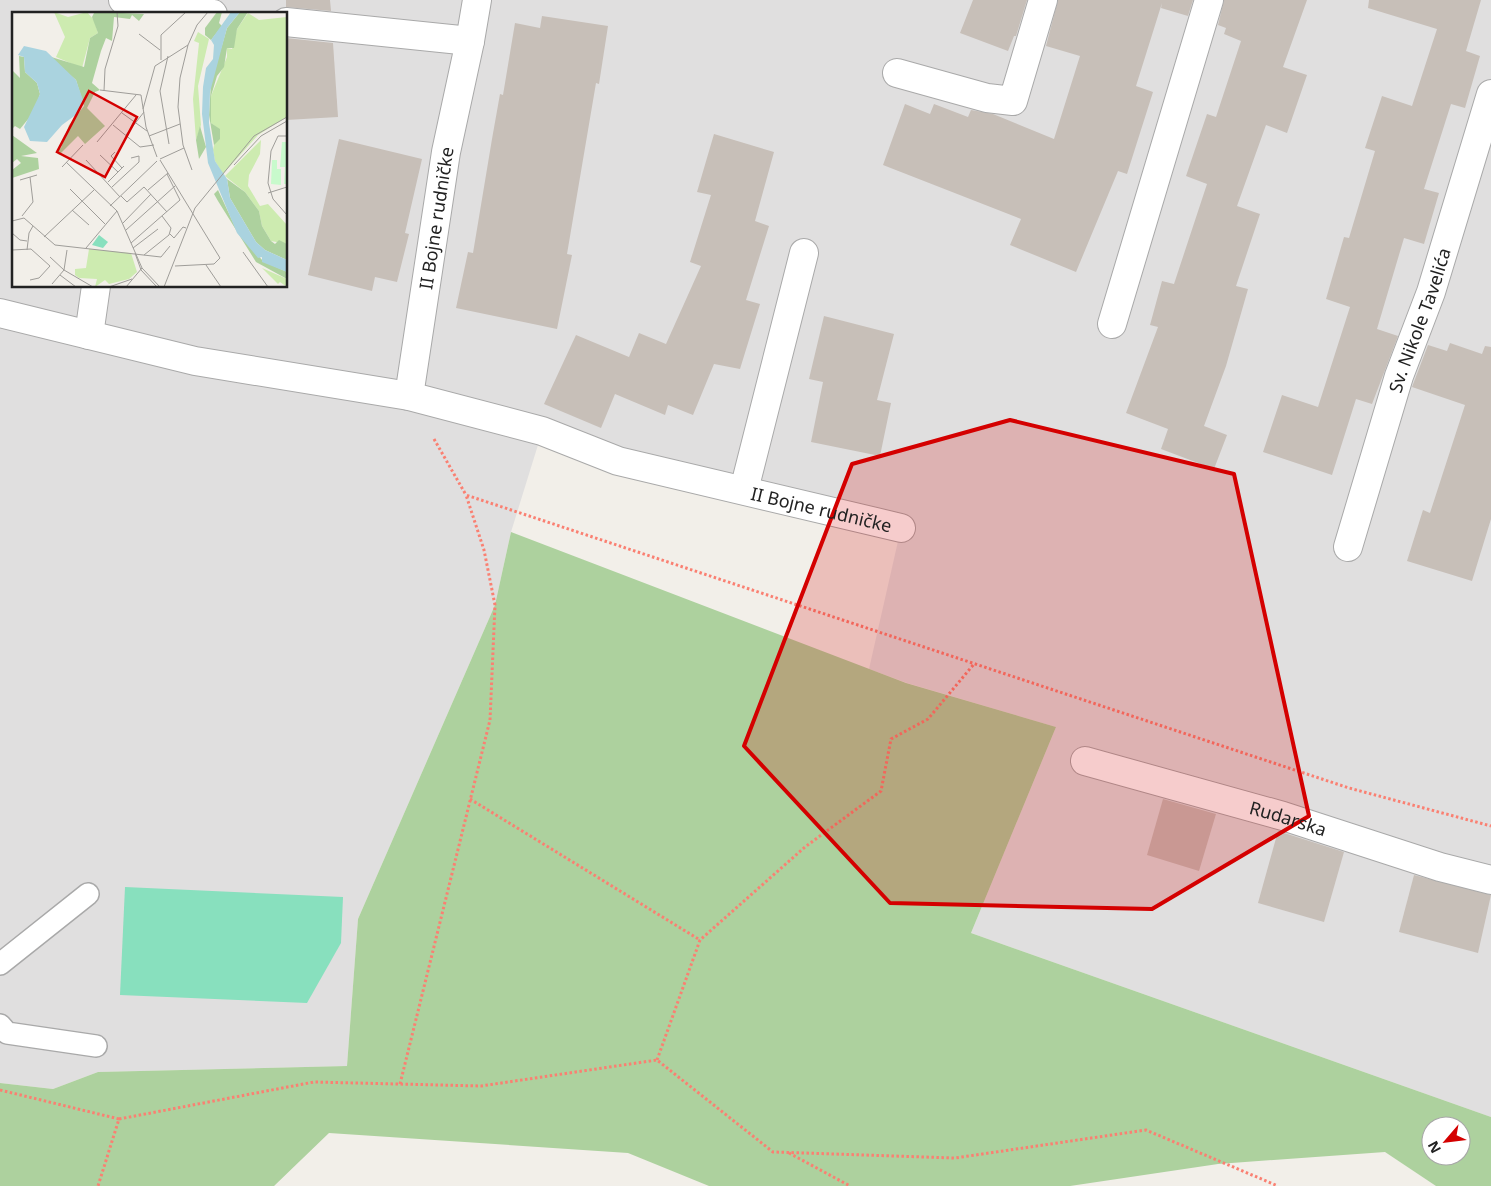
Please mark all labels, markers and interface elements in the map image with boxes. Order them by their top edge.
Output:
inset map [12,12,288,288]
street label: II Bojne rudničke [413,144,459,291]
street label: Sv. Nikole Tavelića [1383,245,1456,395]
street label: II Bojne rudničke [749,481,894,537]
street label: Rudarska [1247,795,1330,841]
north arrow [1421,1116,1471,1166]
text: N [1423,1138,1445,1157]

